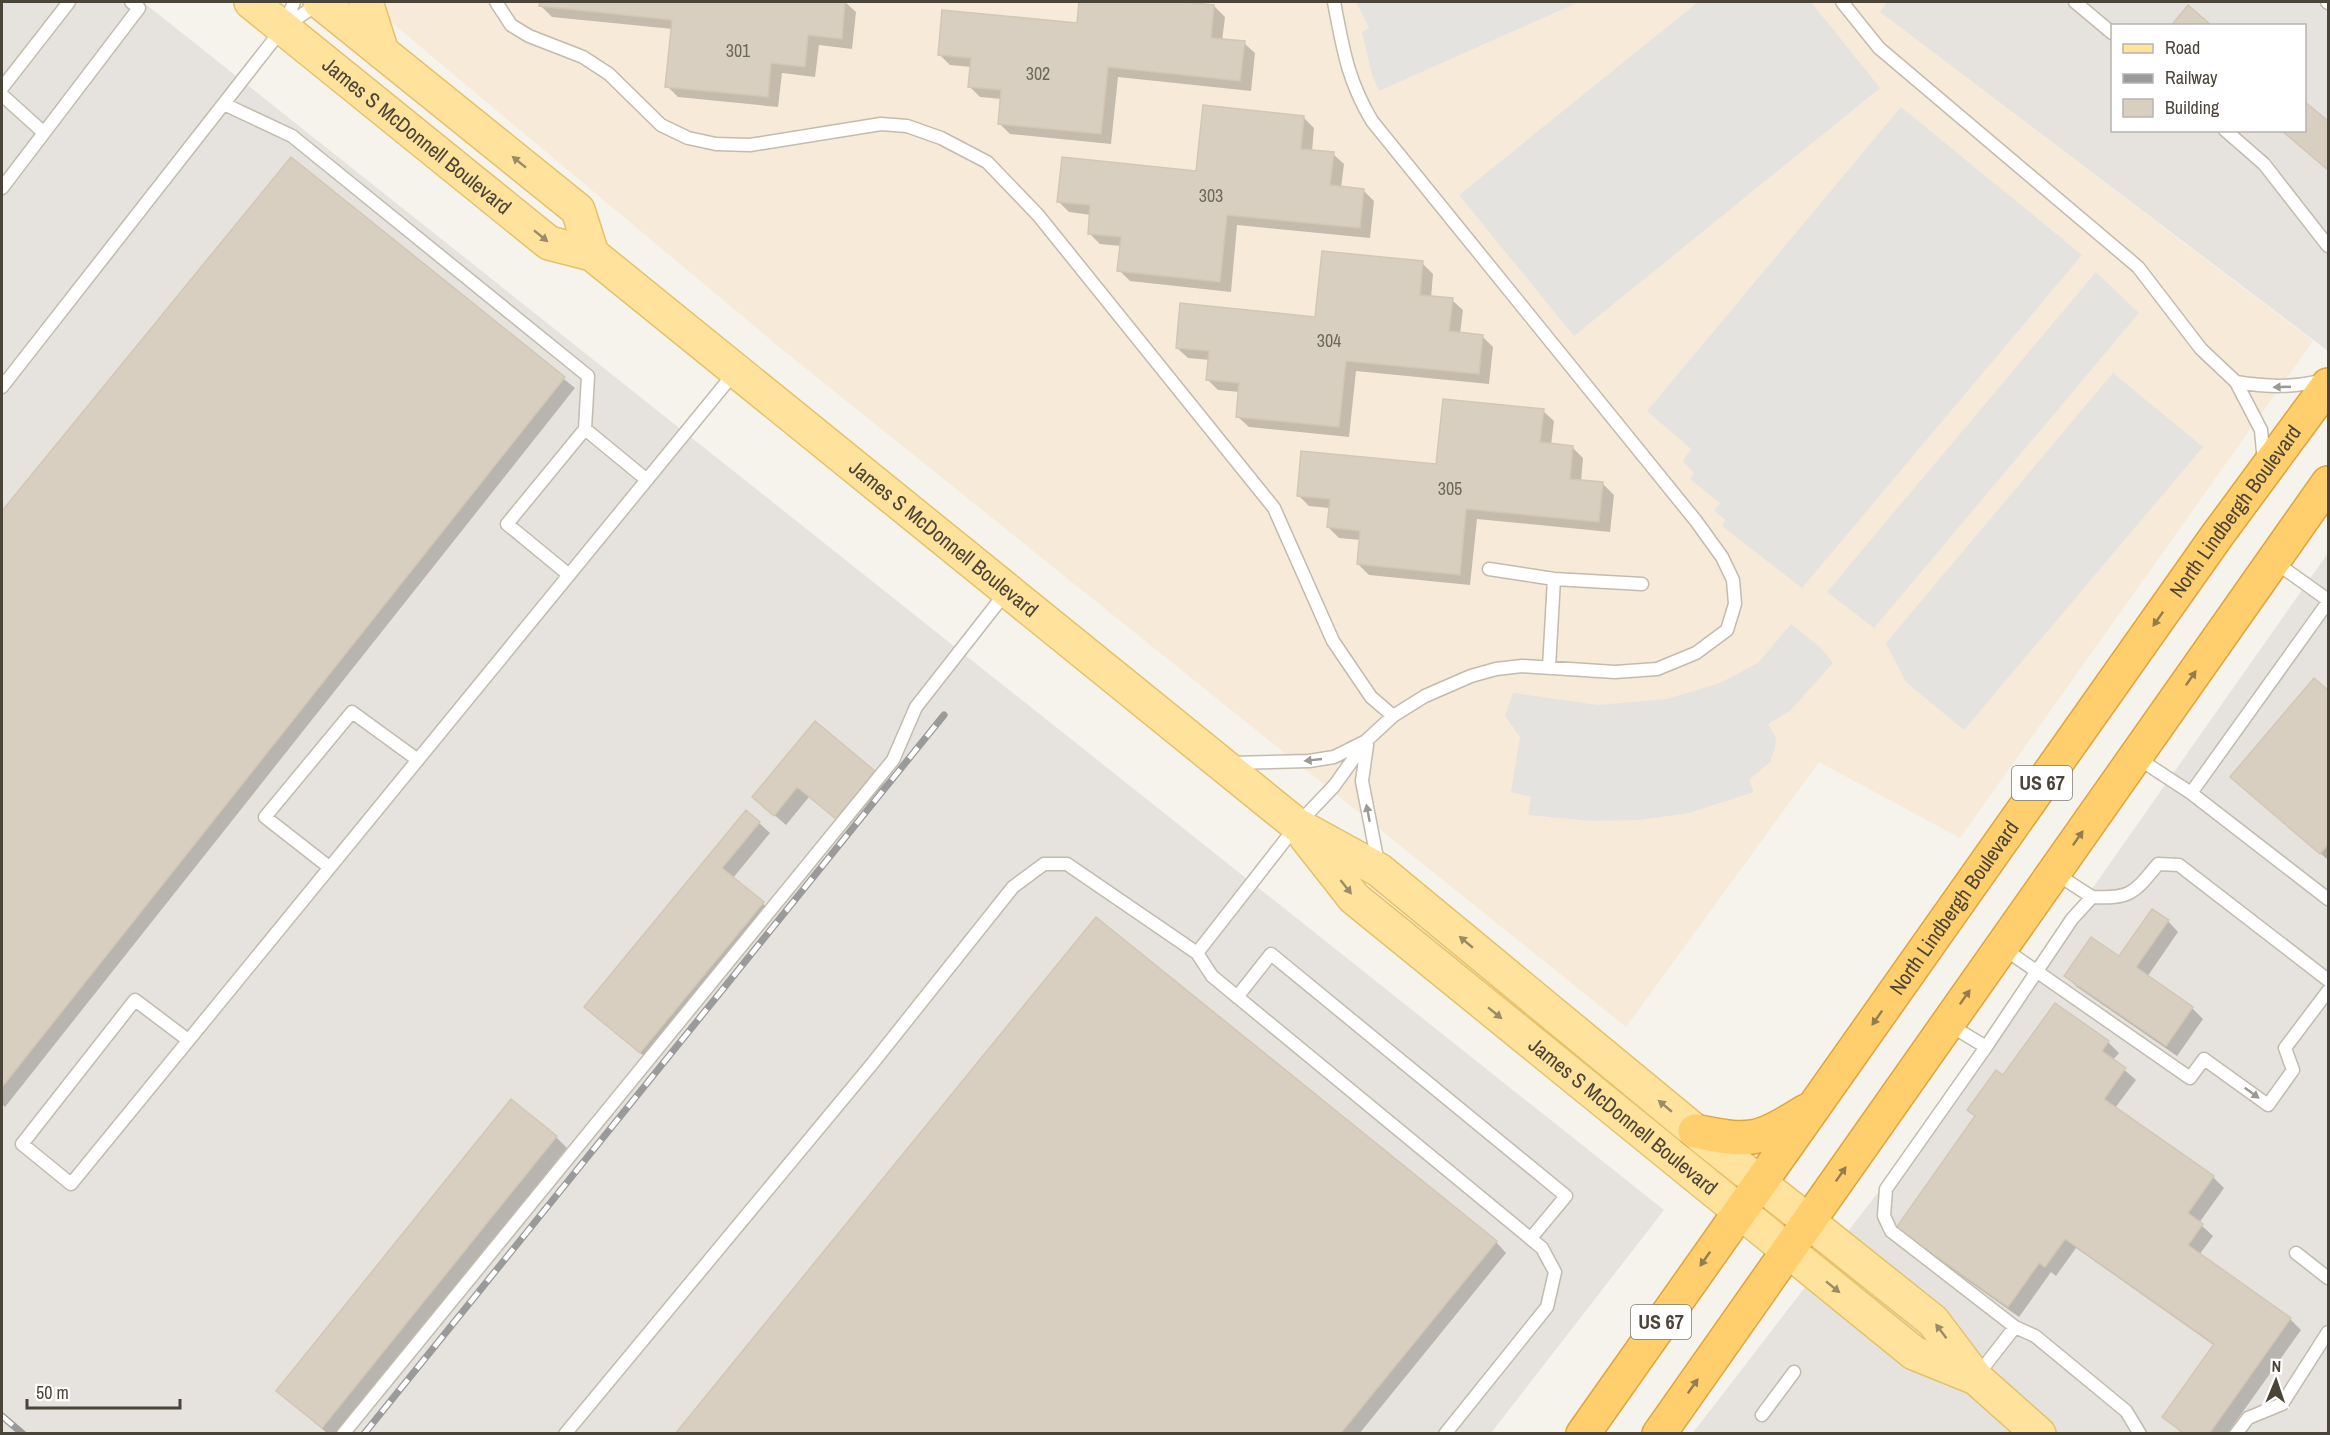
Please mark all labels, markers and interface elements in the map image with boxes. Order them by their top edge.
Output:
legend [2111,24,2306,132]
text: Road [2165,35,2200,60]
house number: 301 [726,38,751,63]
street label: James S McDonnell Boulevard [316,50,518,221]
house number: 302 [1026,61,1050,86]
text: Railway [2165,65,2218,90]
text: Building [2165,95,2220,120]
one-way arrow [511,156,527,169]
house number: 303 [1199,183,1223,208]
one-way arrow [533,230,549,243]
house number: 304 [1317,328,1341,353]
one-way arrow [2273,382,2292,392]
street label: North Lindbergh Boulevard [2163,419,2308,603]
street label: James S McDonnell Boulevard [843,453,1045,624]
house number: 305 [1438,476,1462,501]
one-way arrow [2152,610,2164,626]
one-way arrow [2185,671,2197,687]
one-way arrow [1303,755,1322,765]
road number: US 67 [2012,766,2072,800]
one-way arrow [1363,803,1372,822]
street label: North Lindbergh Boulevard [1882,815,2025,1000]
one-way arrow [2072,830,2084,846]
one-way arrow [1339,879,1352,895]
one-way arrow [1459,936,1474,949]
one-way arrow [1959,989,1971,1005]
one-way arrow [1487,1006,1502,1019]
one-way arrow [1871,1011,1883,1026]
street label: James S McDonnell Boulevard [1523,1031,1724,1202]
one-way arrow [2243,1087,2259,1099]
one-way arrow [1657,1100,1673,1113]
one-way arrow [1835,1166,1847,1182]
one-way arrow [1699,1250,1711,1266]
one-way arrow [1826,1281,1841,1293]
road number: US 67 [1631,1305,1691,1339]
one-way arrow [1935,1324,1947,1339]
north arrow [2246,1351,2306,1411]
text: N [2271,1355,2282,1377]
scale bar [27,1372,180,1410]
one-way arrow [1687,1378,1699,1394]
text: 50 m [36,1380,69,1405]

